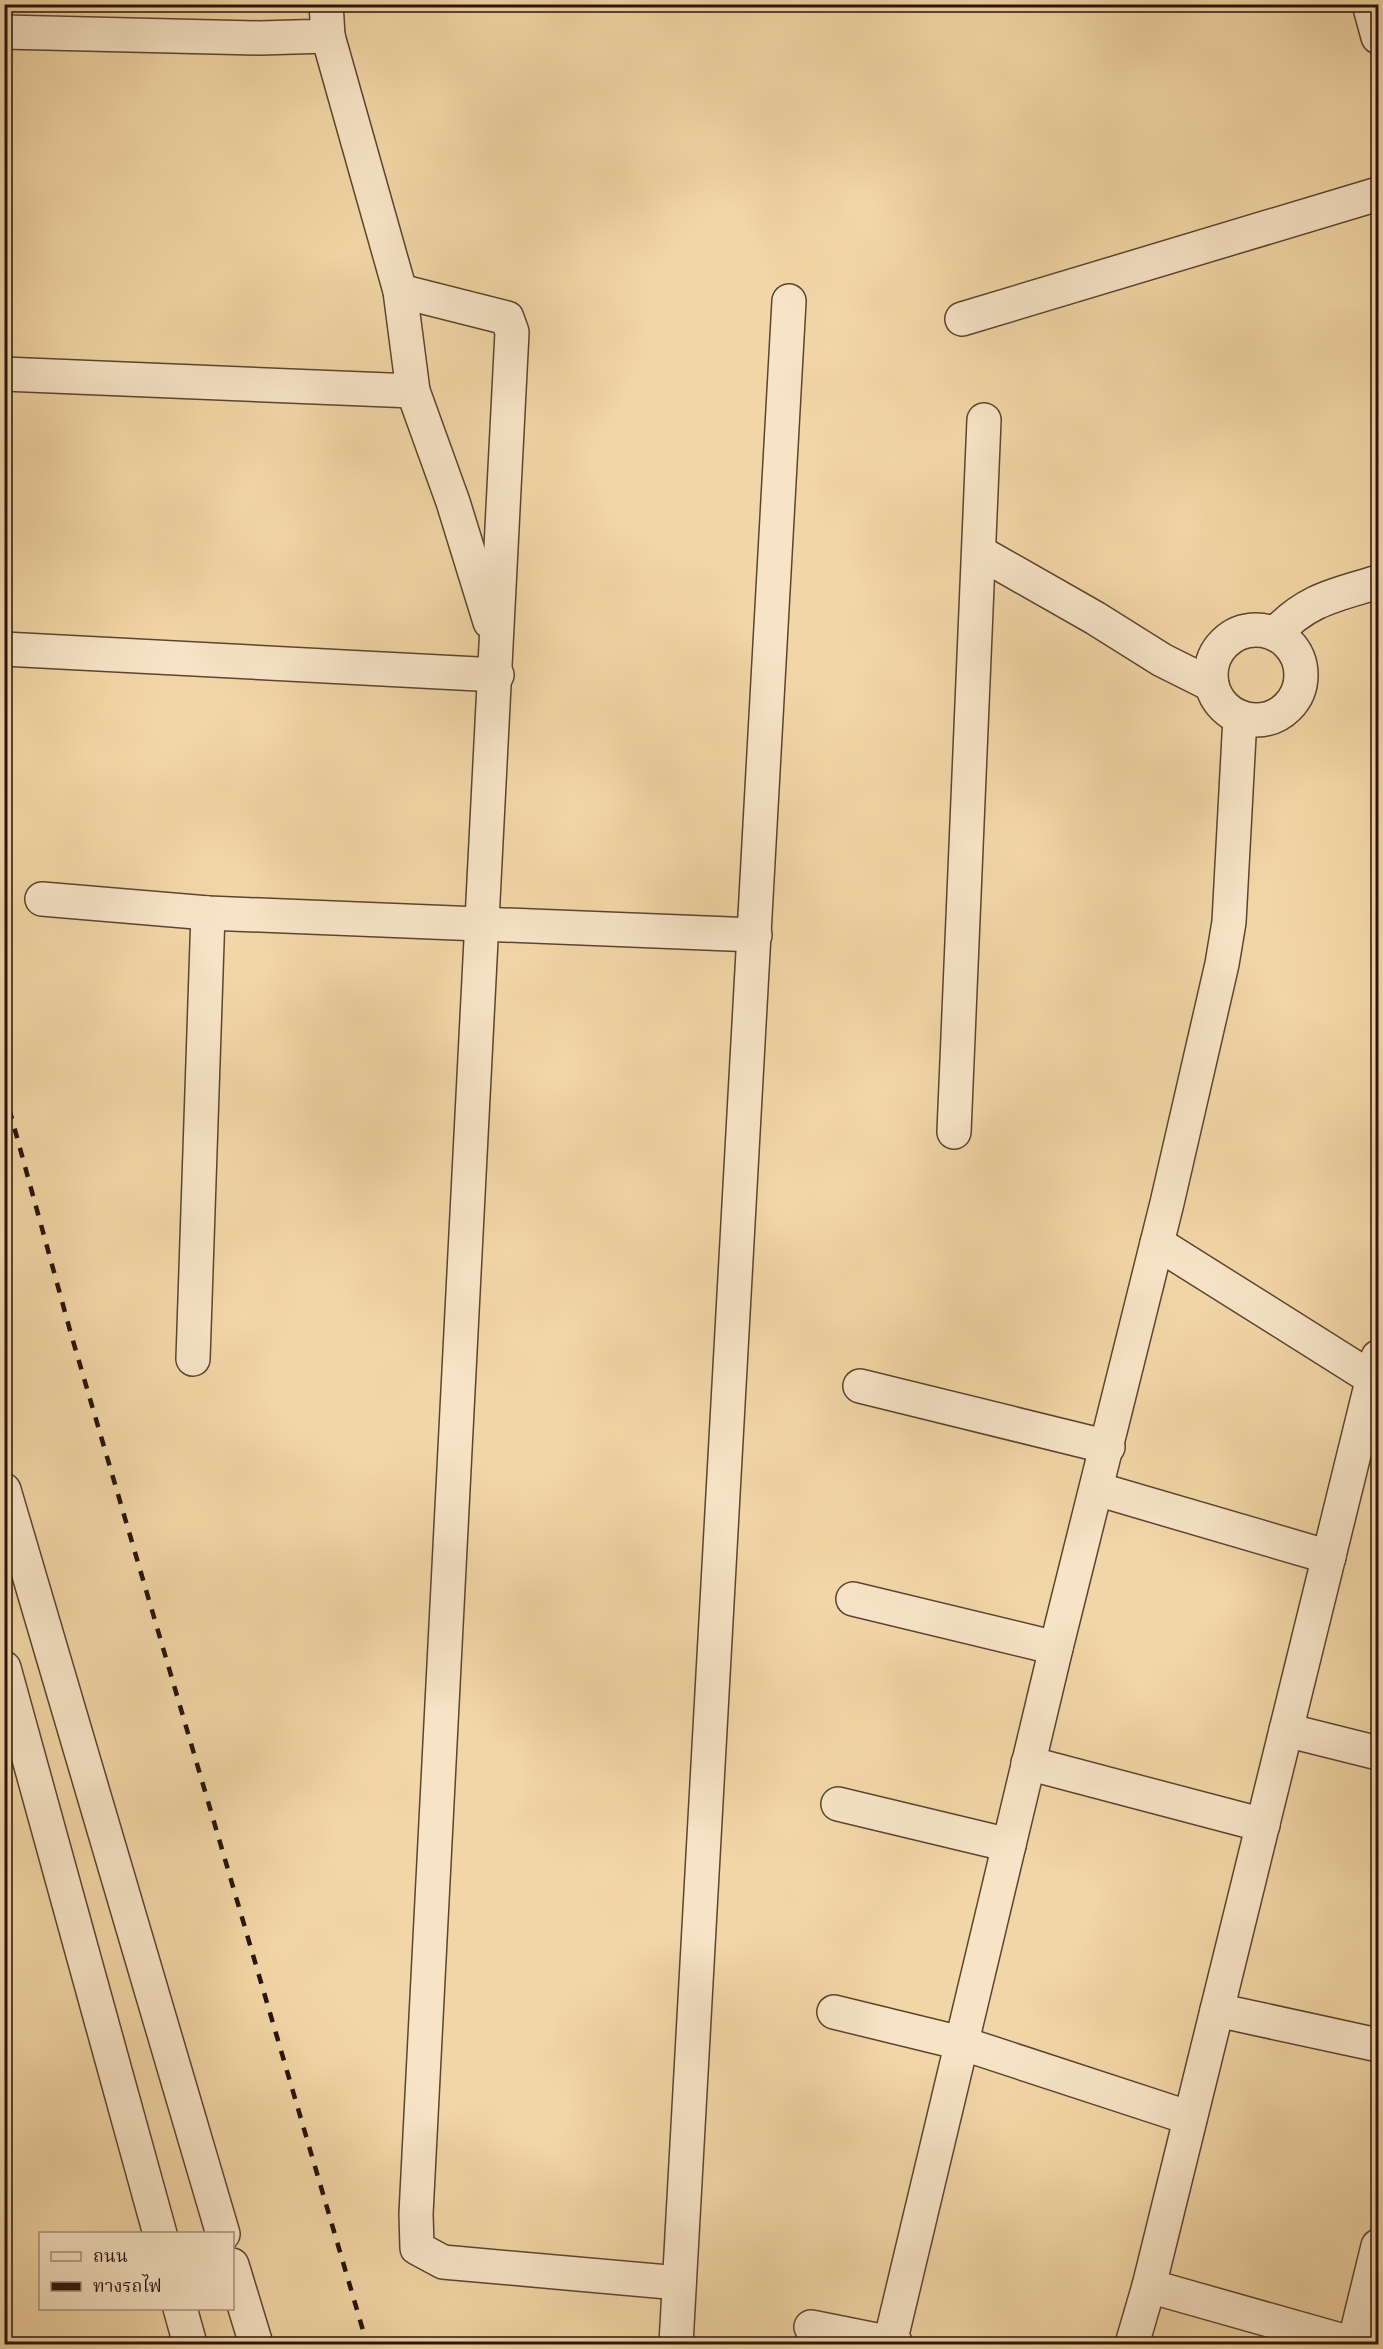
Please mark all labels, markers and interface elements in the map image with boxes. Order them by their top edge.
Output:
legend [39,2232,234,2310]
text: ถนน [93,2244,128,2269]
text: ทางรถไฟ [93,2274,162,2299]

